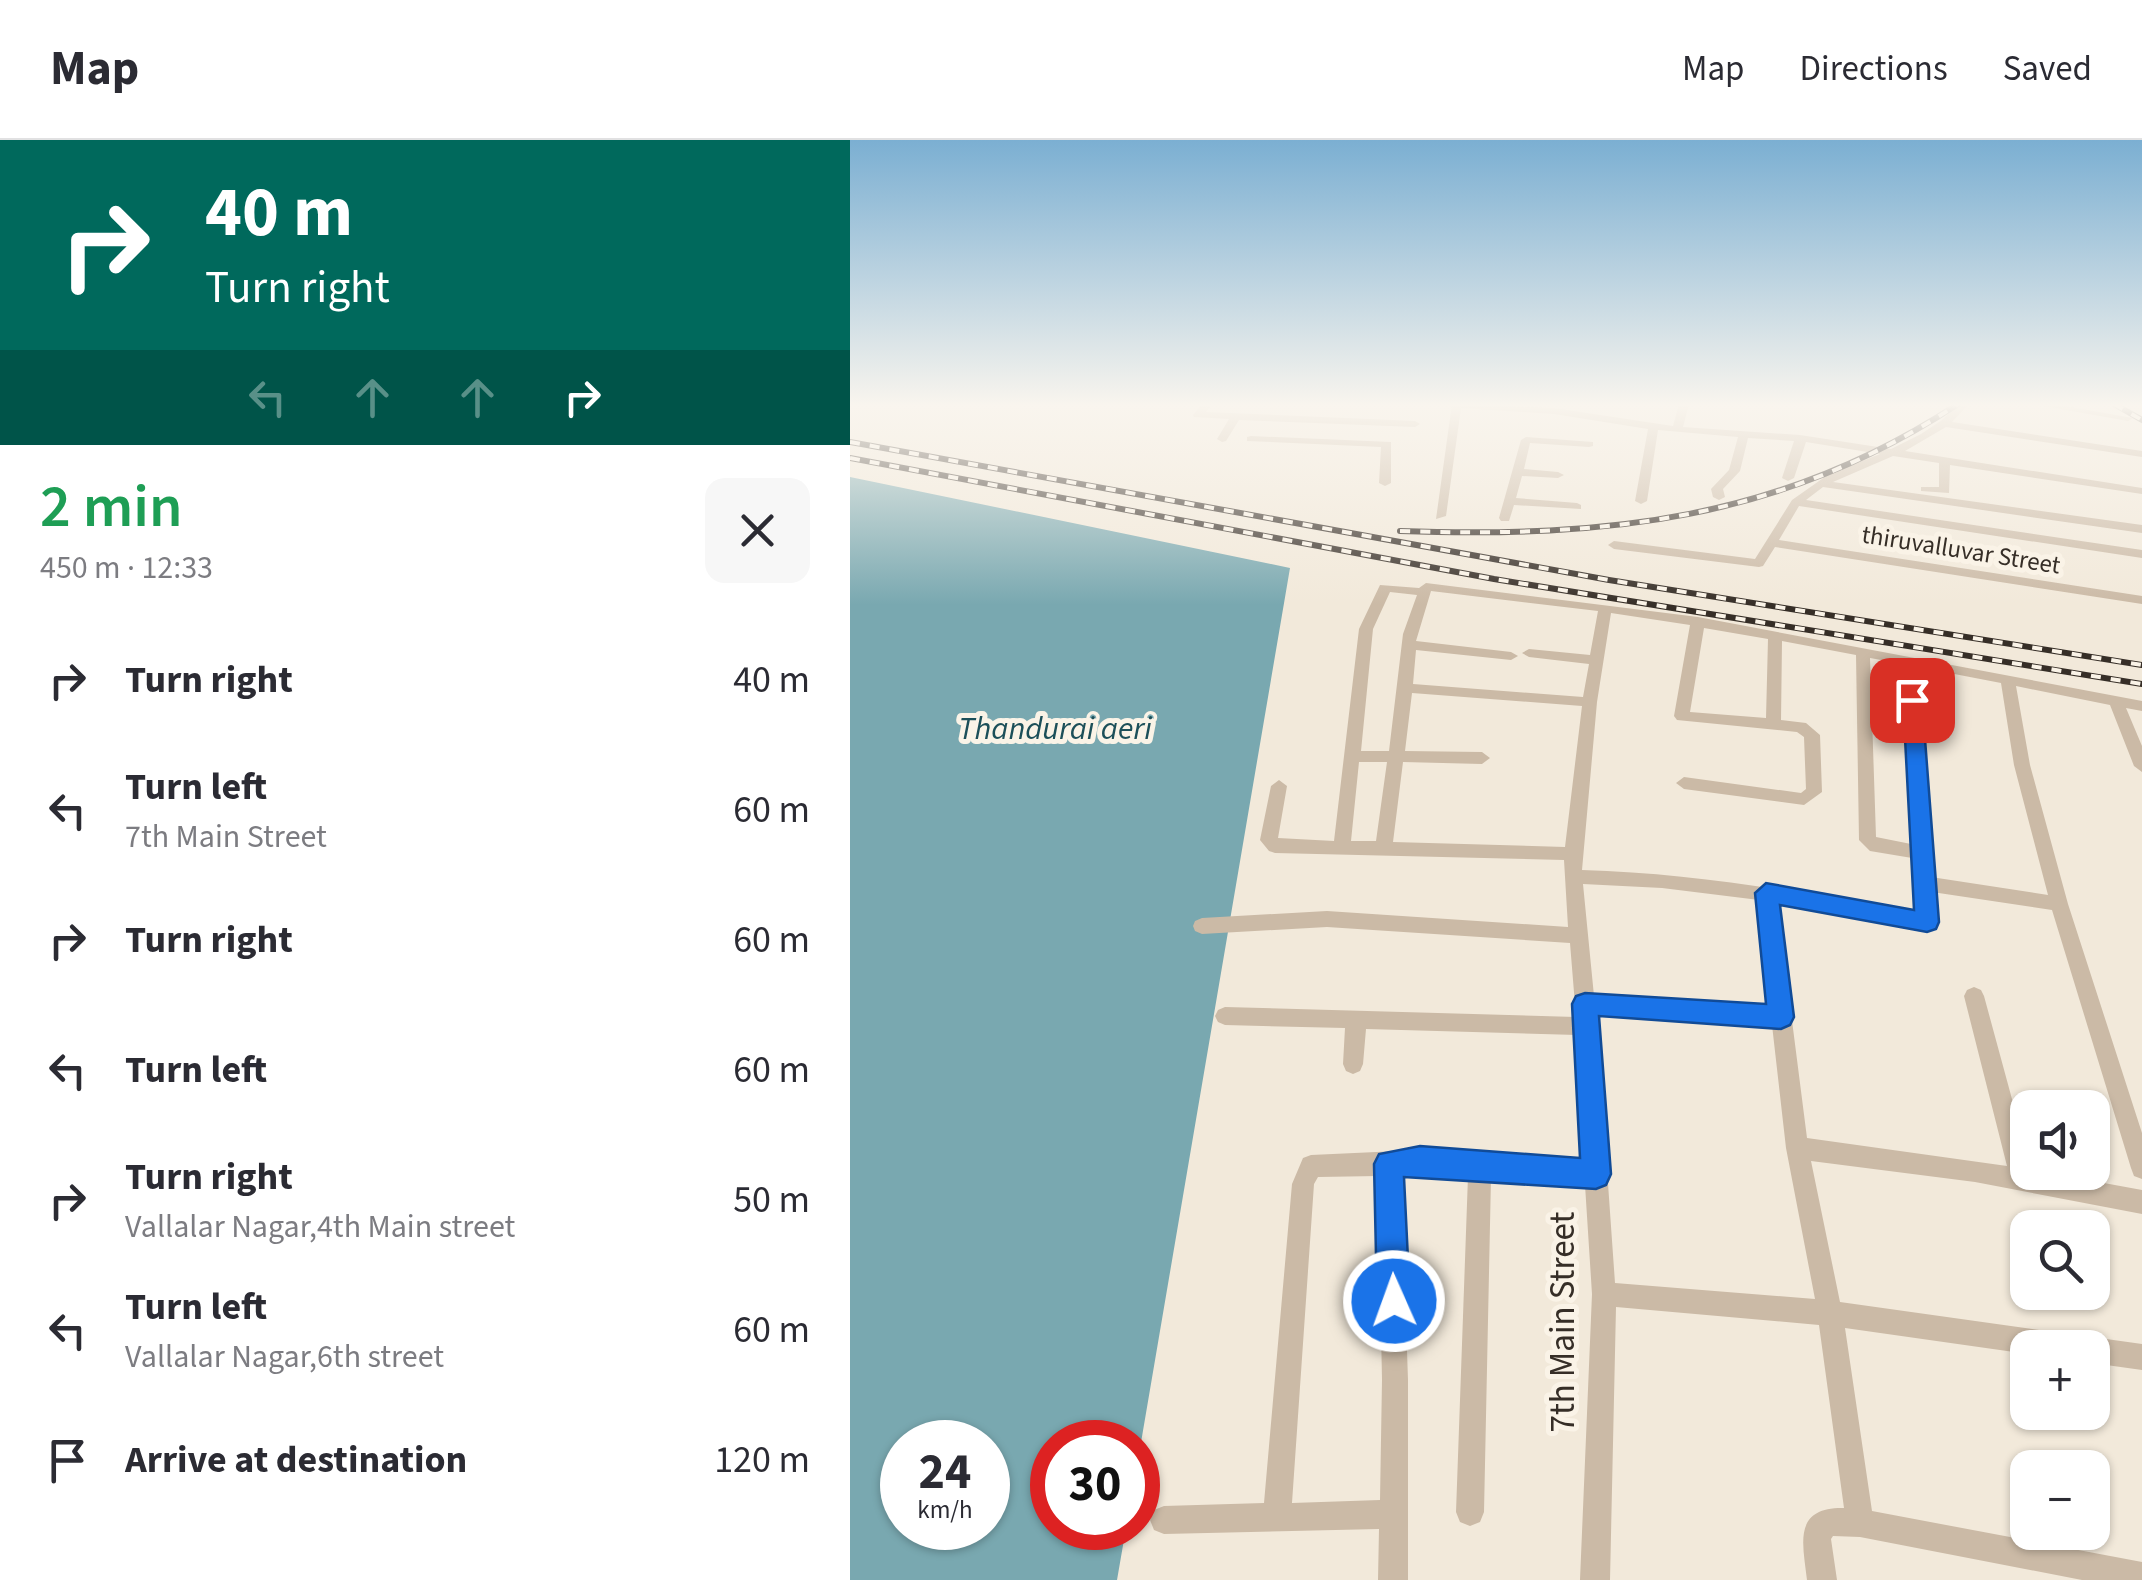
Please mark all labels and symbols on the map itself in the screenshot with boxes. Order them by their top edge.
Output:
street label: thiruvalluvar Street [1859,517,2063,584]
pin [1870,658,1955,743]
water label: Thandurai aeri [958,706,1152,752]
street label: 7th Main Street [1538,1211,1588,1432]
position arrow [1342,1249,1446,1353]
speed limit sign: 30 [1030,1420,1160,1550]

